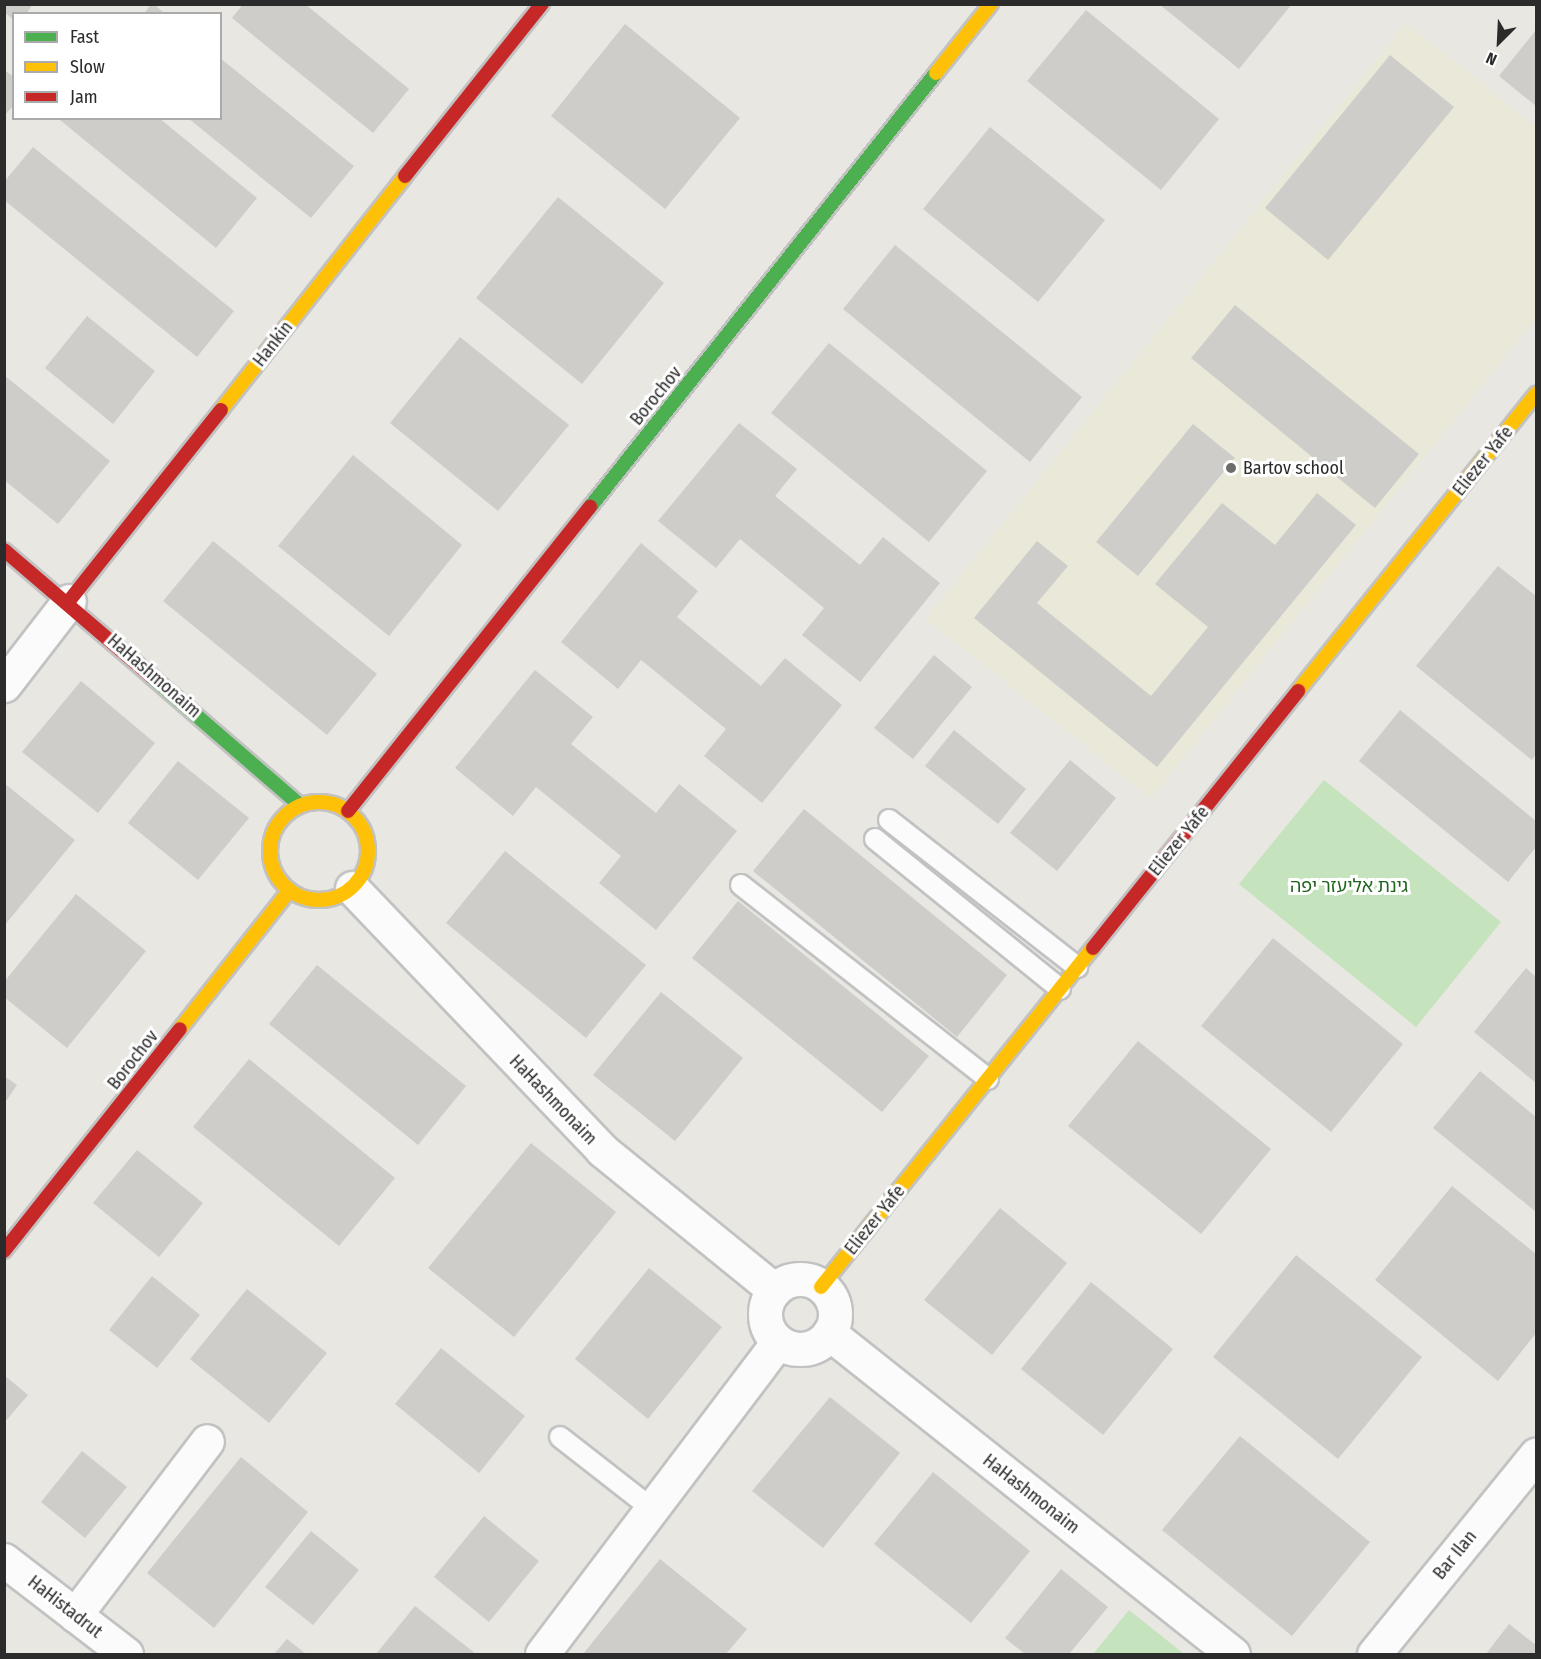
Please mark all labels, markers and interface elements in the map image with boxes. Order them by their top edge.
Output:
legend [12,12,222,120]
north arrow [1469,12,1529,72]
text: Fast [70,26,99,48]
text: N [1483,48,1500,70]
text: Slow [70,56,105,78]
text: Jam [70,86,98,108]
street label: Hankin [249,317,297,371]
street label: Borochov [626,362,686,430]
street label: Eliezer Yafe [1448,422,1518,500]
place label: Bartov school [1243,457,1344,479]
marker: Bartov school [1224,461,1238,475]
street label: HaHashmonaim [103,630,205,722]
street label: Eliezer Yafe [1144,802,1214,880]
park label: גינת אליעזר יפה [1290,875,1408,897]
street label: Borochov [103,1026,163,1094]
street label: HaHashmonaim [505,1051,601,1149]
street label: Eliezer Yafe [840,1181,910,1259]
street label: HaHashmonaim [978,1450,1084,1538]
street label: Bar Ilan [1429,1526,1481,1584]
street label: HaHistadrut [23,1571,107,1643]

